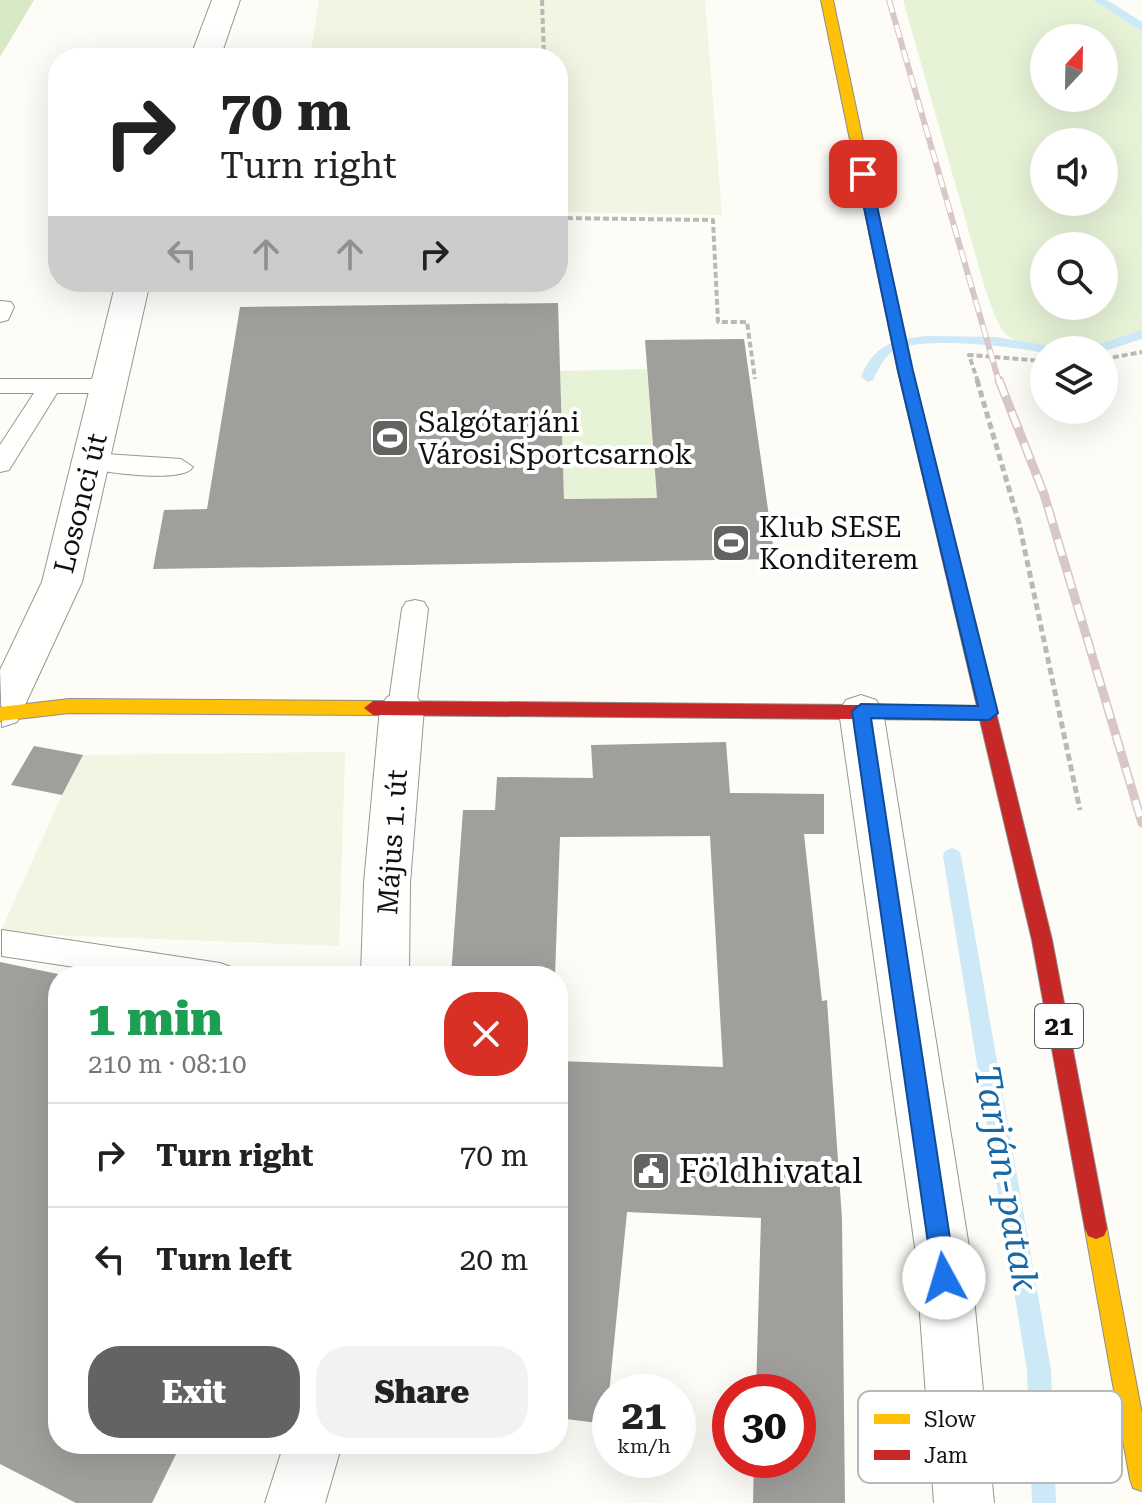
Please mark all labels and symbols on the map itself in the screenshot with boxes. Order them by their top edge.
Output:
north arrow [1030,24,1118,112]
pin [829,140,897,208]
place label: Salgótarjáni Városi Sportcsarnok [418,406,693,471]
sports icon: Salgótarjáni Városi Sportcsarnok [369,417,411,459]
street label: Losonci út [47,430,114,576]
place label: Klub SESE Konditerem [759,511,919,576]
sports icon: Klub SESE Konditerem [710,522,752,564]
street label: Május 1. út [371,768,414,916]
road number: 21 [1035,1004,1083,1048]
water label: Tarján-patak [966,1062,1047,1295]
public building icon: Földhivatal [630,1150,672,1192]
place label: Földhivatal [679,1151,862,1191]
position arrow [902,1236,986,1320]
speed limit sign: 30 [712,1374,816,1478]
legend [858,1391,1122,1483]
text: Slow [924,1407,977,1432]
text: Jam [924,1443,968,1468]

